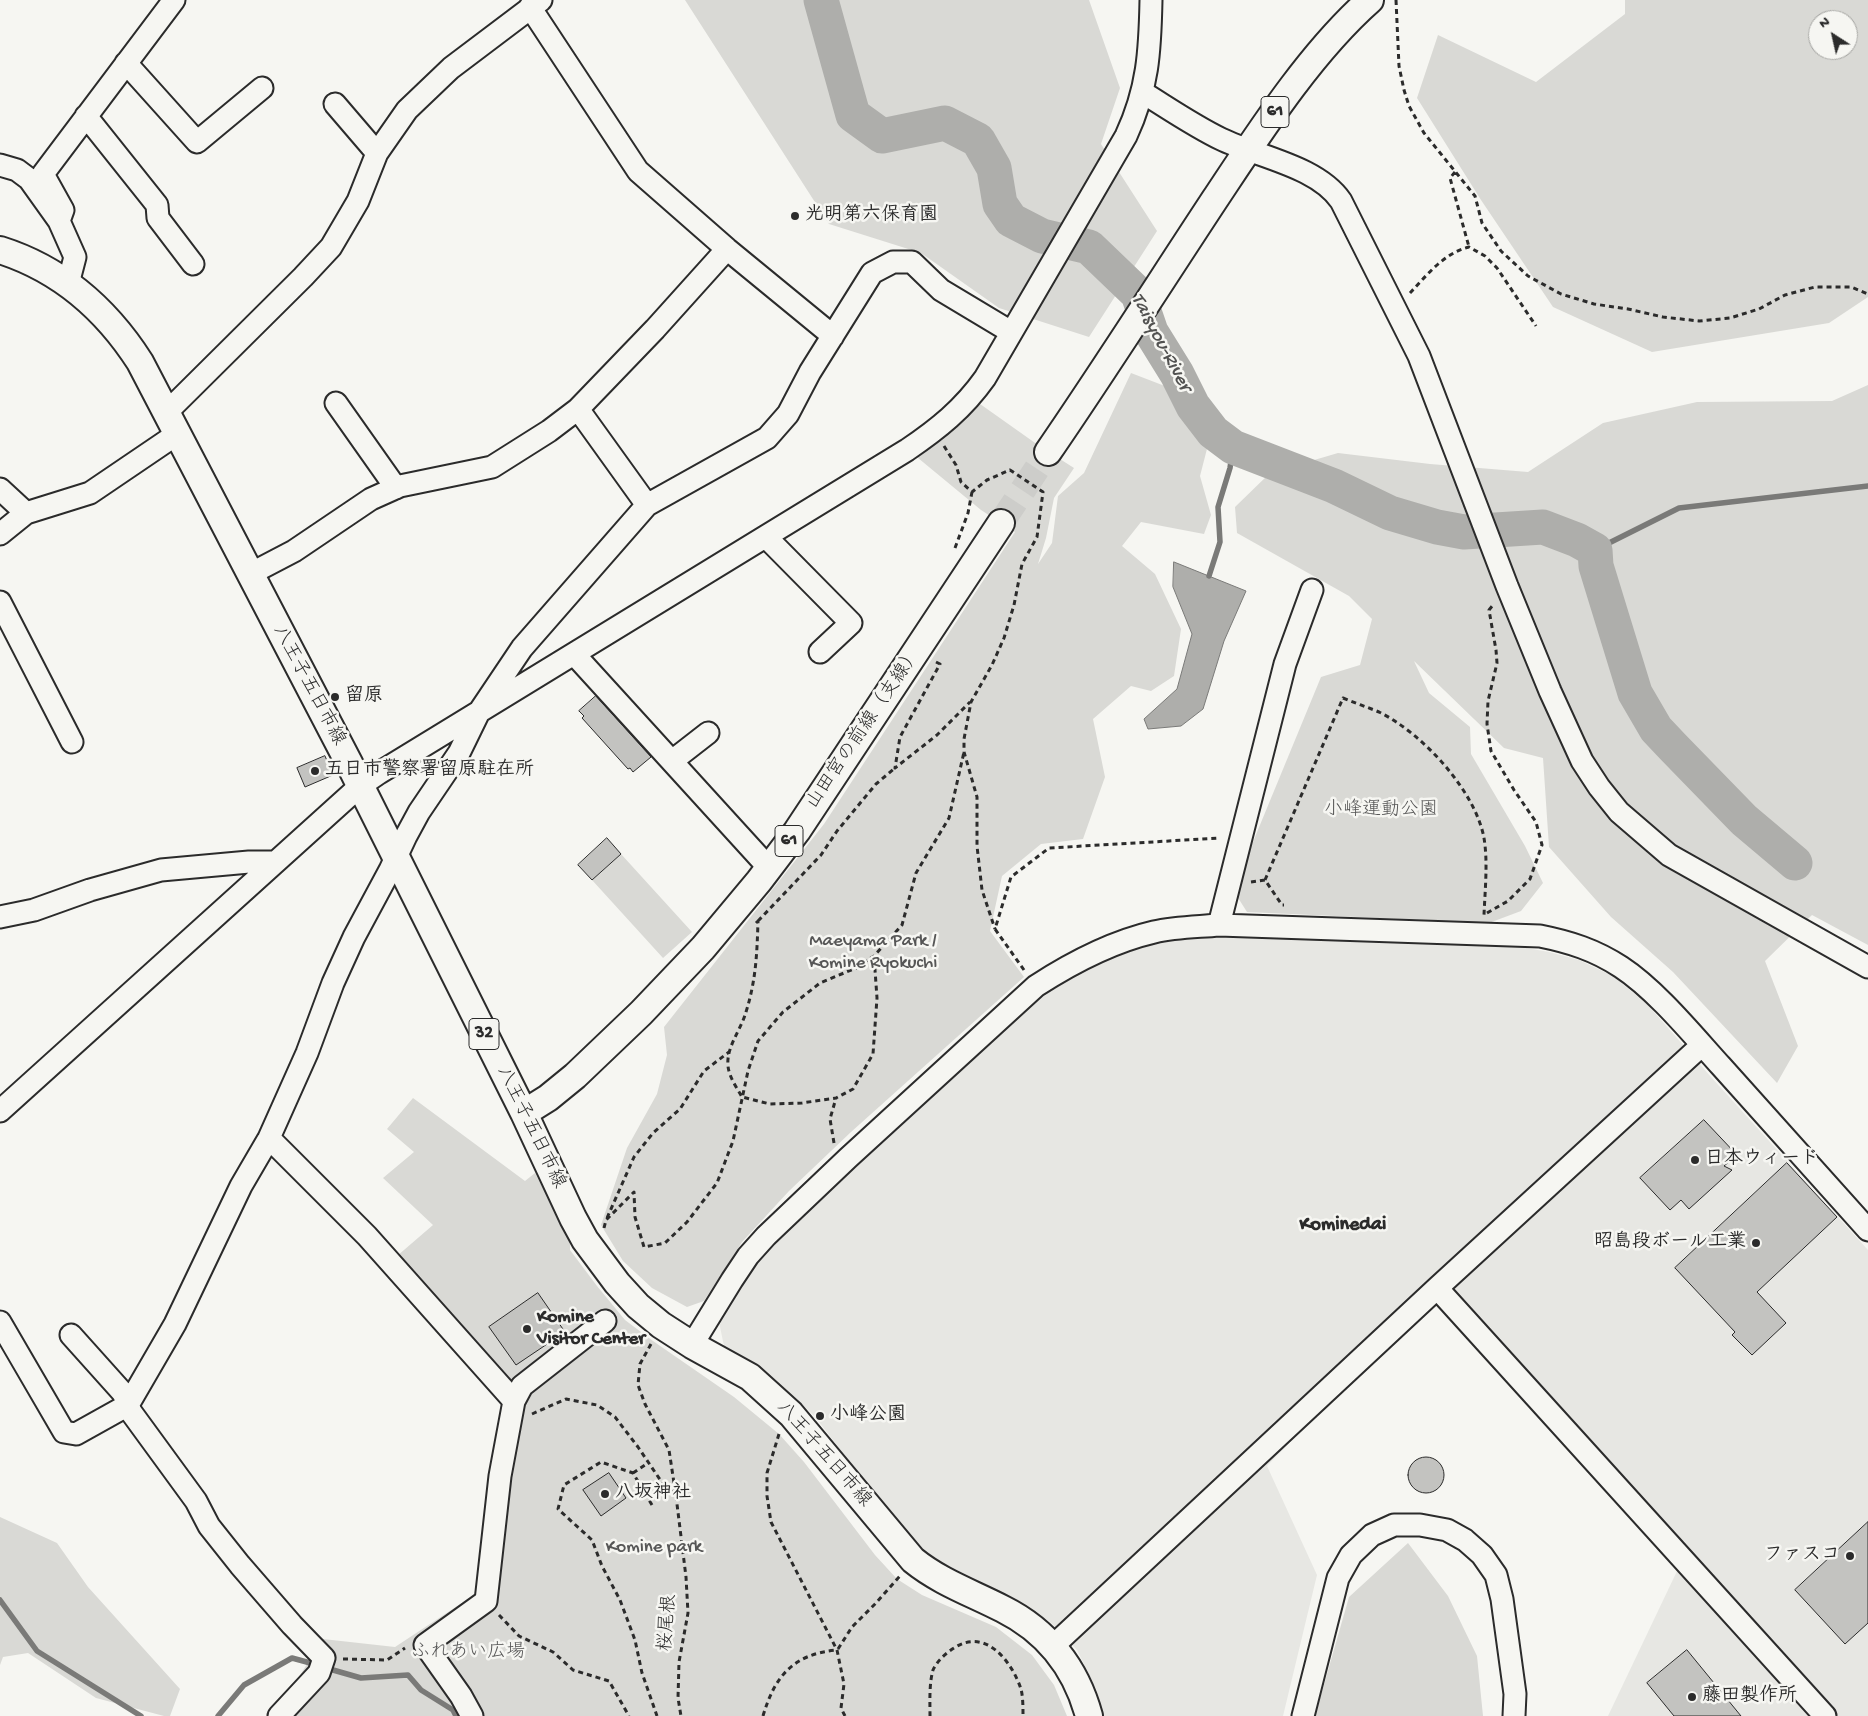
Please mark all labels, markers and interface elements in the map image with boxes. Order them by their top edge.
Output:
north arrow [1808,10,1858,60]
text: N [1816,14,1833,33]
road number: 61 [1261,96,1289,128]
place label: 光明第六保育園 [805,205,938,227]
marker: 光明第六保育園 [789,210,801,222]
water label: Taisyou-River [1124,290,1196,396]
street label: 八王子五日市線 [267,622,349,750]
street label: 山田宮の前線（支線） [802,644,928,814]
place label: 留原 [345,686,383,708]
marker: 留原 [329,691,341,703]
place label: 五日市警察署留原駐在所 [325,760,534,782]
marker: 五日市警察署留原駐在所 [309,765,321,777]
park label: 小峰運動公園 [1324,800,1438,822]
road number: 61 [775,826,803,856]
park label: Maeyama Park / Komine Ryokuchi [809,931,937,975]
road number: 32 [469,1019,499,1050]
street label: 八王子五日市線 [491,1063,569,1193]
place label: 日本ウィード [1705,1149,1819,1171]
marker: 日本ウィード [1689,1154,1701,1166]
district label: Kominedai [1300,1214,1386,1238]
place label: 昭島段ボール工業 [1594,1232,1746,1254]
marker: 昭島段ボール工業 [1750,1237,1762,1249]
place label: Komine Visitor Center [537,1307,645,1351]
marker: Komine Visitor Center [521,1323,533,1335]
street label: 八王子五日市線 [771,1397,875,1513]
place label: 小峰公園 [830,1405,906,1427]
marker: 小峰公園 [814,1410,826,1422]
place label: 八坂神社 [615,1483,691,1505]
marker: 八坂神社 [599,1488,611,1500]
park label: Komine park [606,1537,702,1559]
place label: ファスコ [1764,1545,1840,1567]
marker: ファスコ [1844,1550,1856,1562]
street label: 桜尾根 [655,1594,683,1652]
park label: ふれあい広場 [411,1642,525,1664]
place label: 藤田製作所 [1702,1686,1797,1708]
marker: 藤田製作所 [1686,1691,1698,1703]

